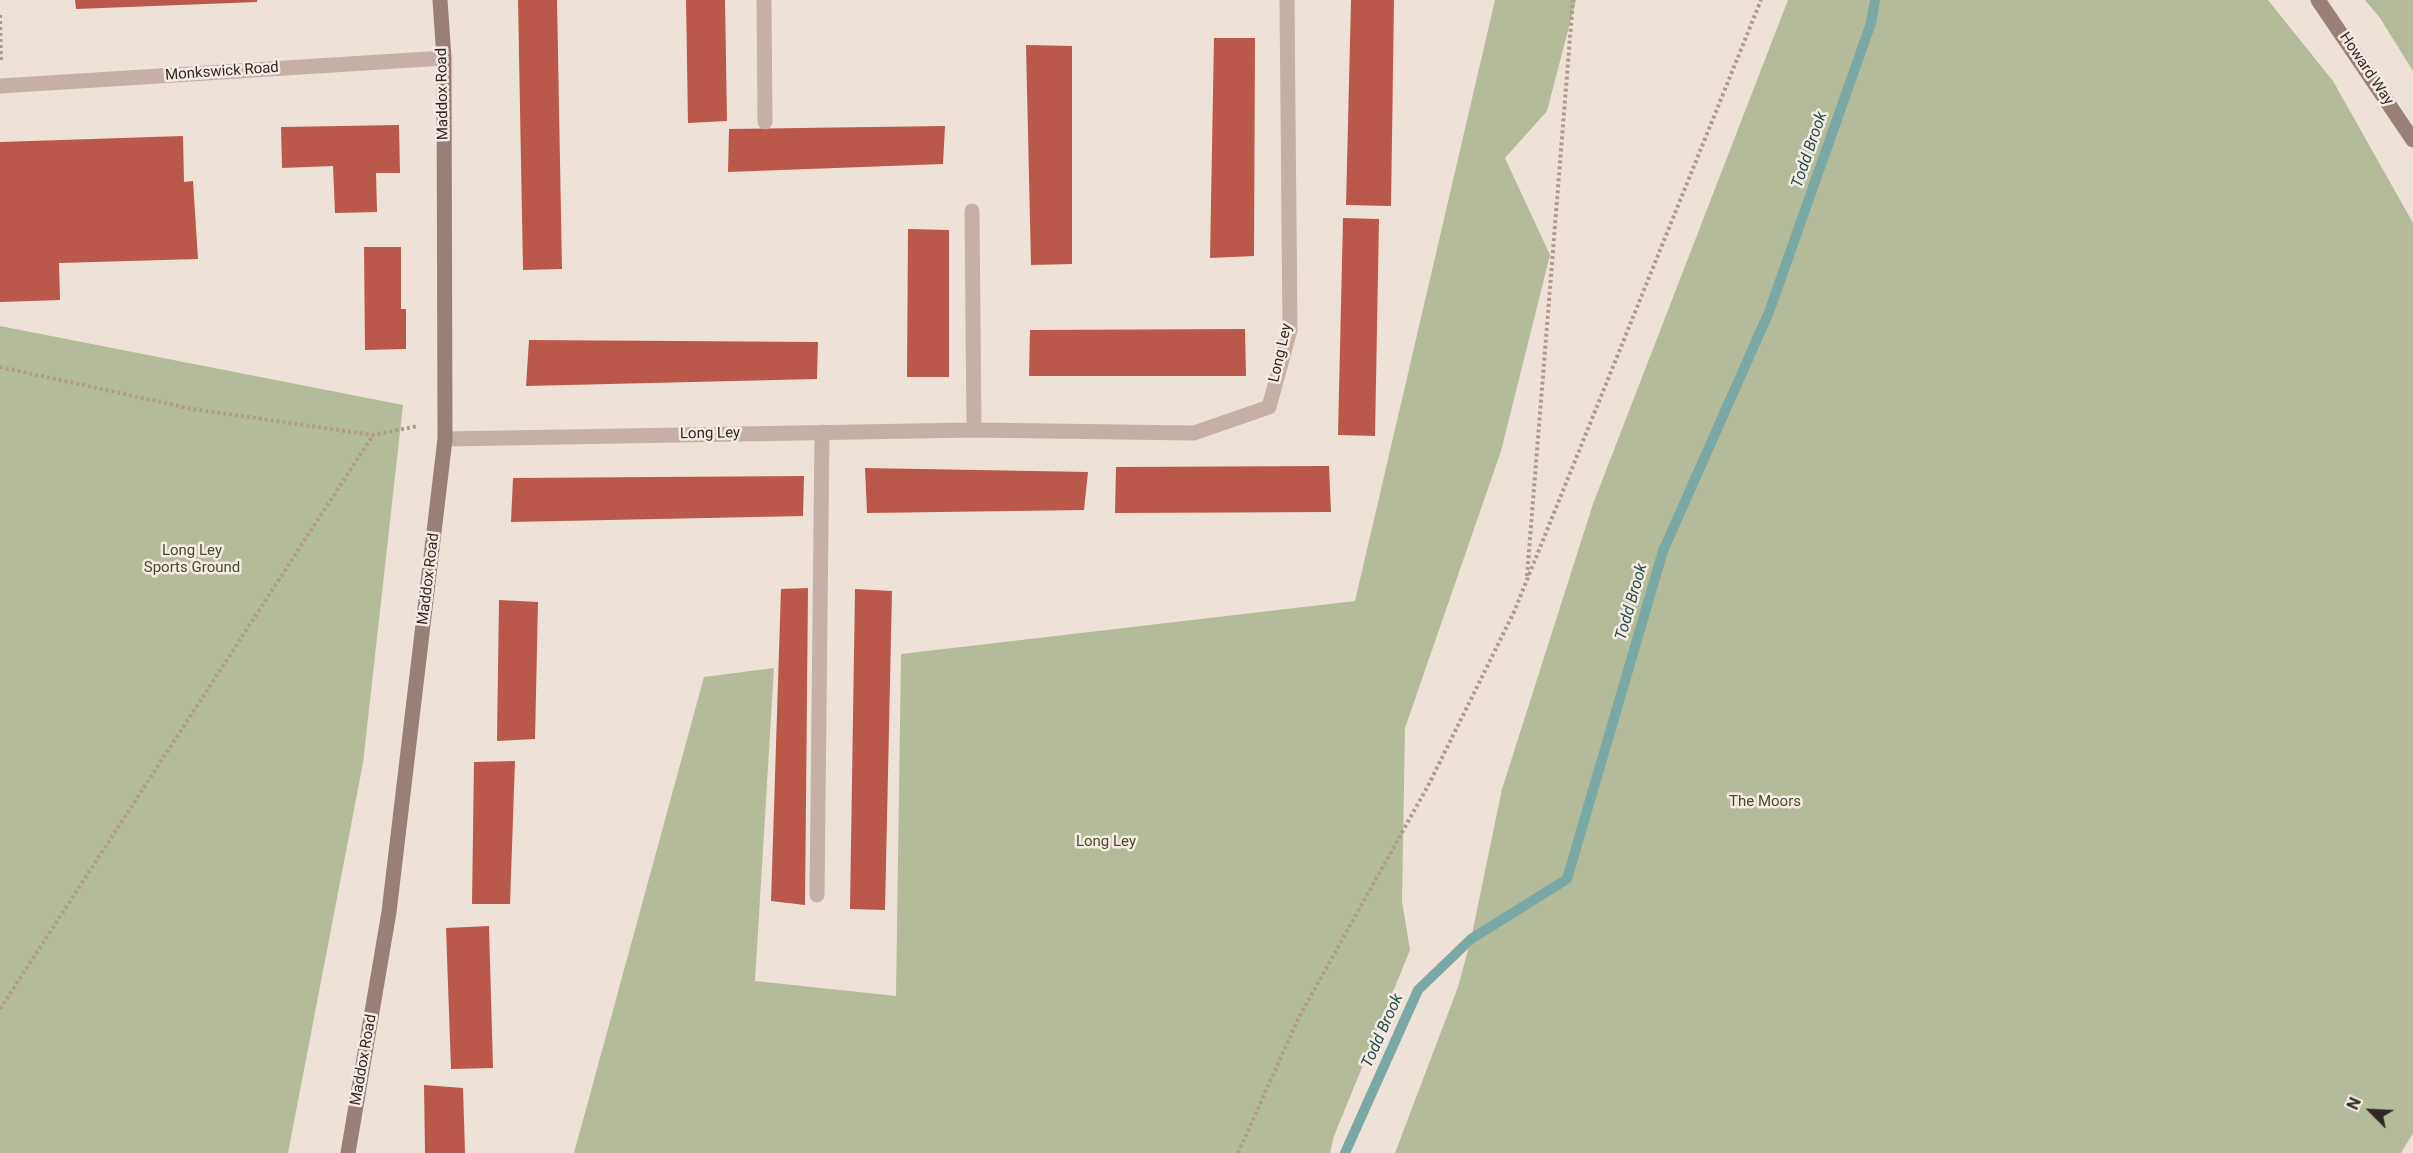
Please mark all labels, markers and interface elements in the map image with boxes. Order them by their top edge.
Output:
street label: Howard Way [2335,29,2397,109]
street label: Maddox Road [433,48,453,140]
street label: Monkswick Road [165,59,279,85]
water label: Todd Brook [1788,109,1832,191]
street label: Long Ley [1265,322,1297,384]
street label: Long Ley [680,424,740,444]
street label: Maddox Road [414,532,444,626]
park label: Long Ley Sports Ground [144,542,240,577]
water label: Todd Brook [1612,561,1652,643]
park label: The Moors [1729,793,1801,811]
park label: Long Ley [1076,833,1136,851]
water label: Todd Brook [1358,991,1408,1071]
street label: Maddox Road [347,1013,381,1107]
north arrow [2341,1081,2401,1141]
text: N [2343,1094,2365,1113]

